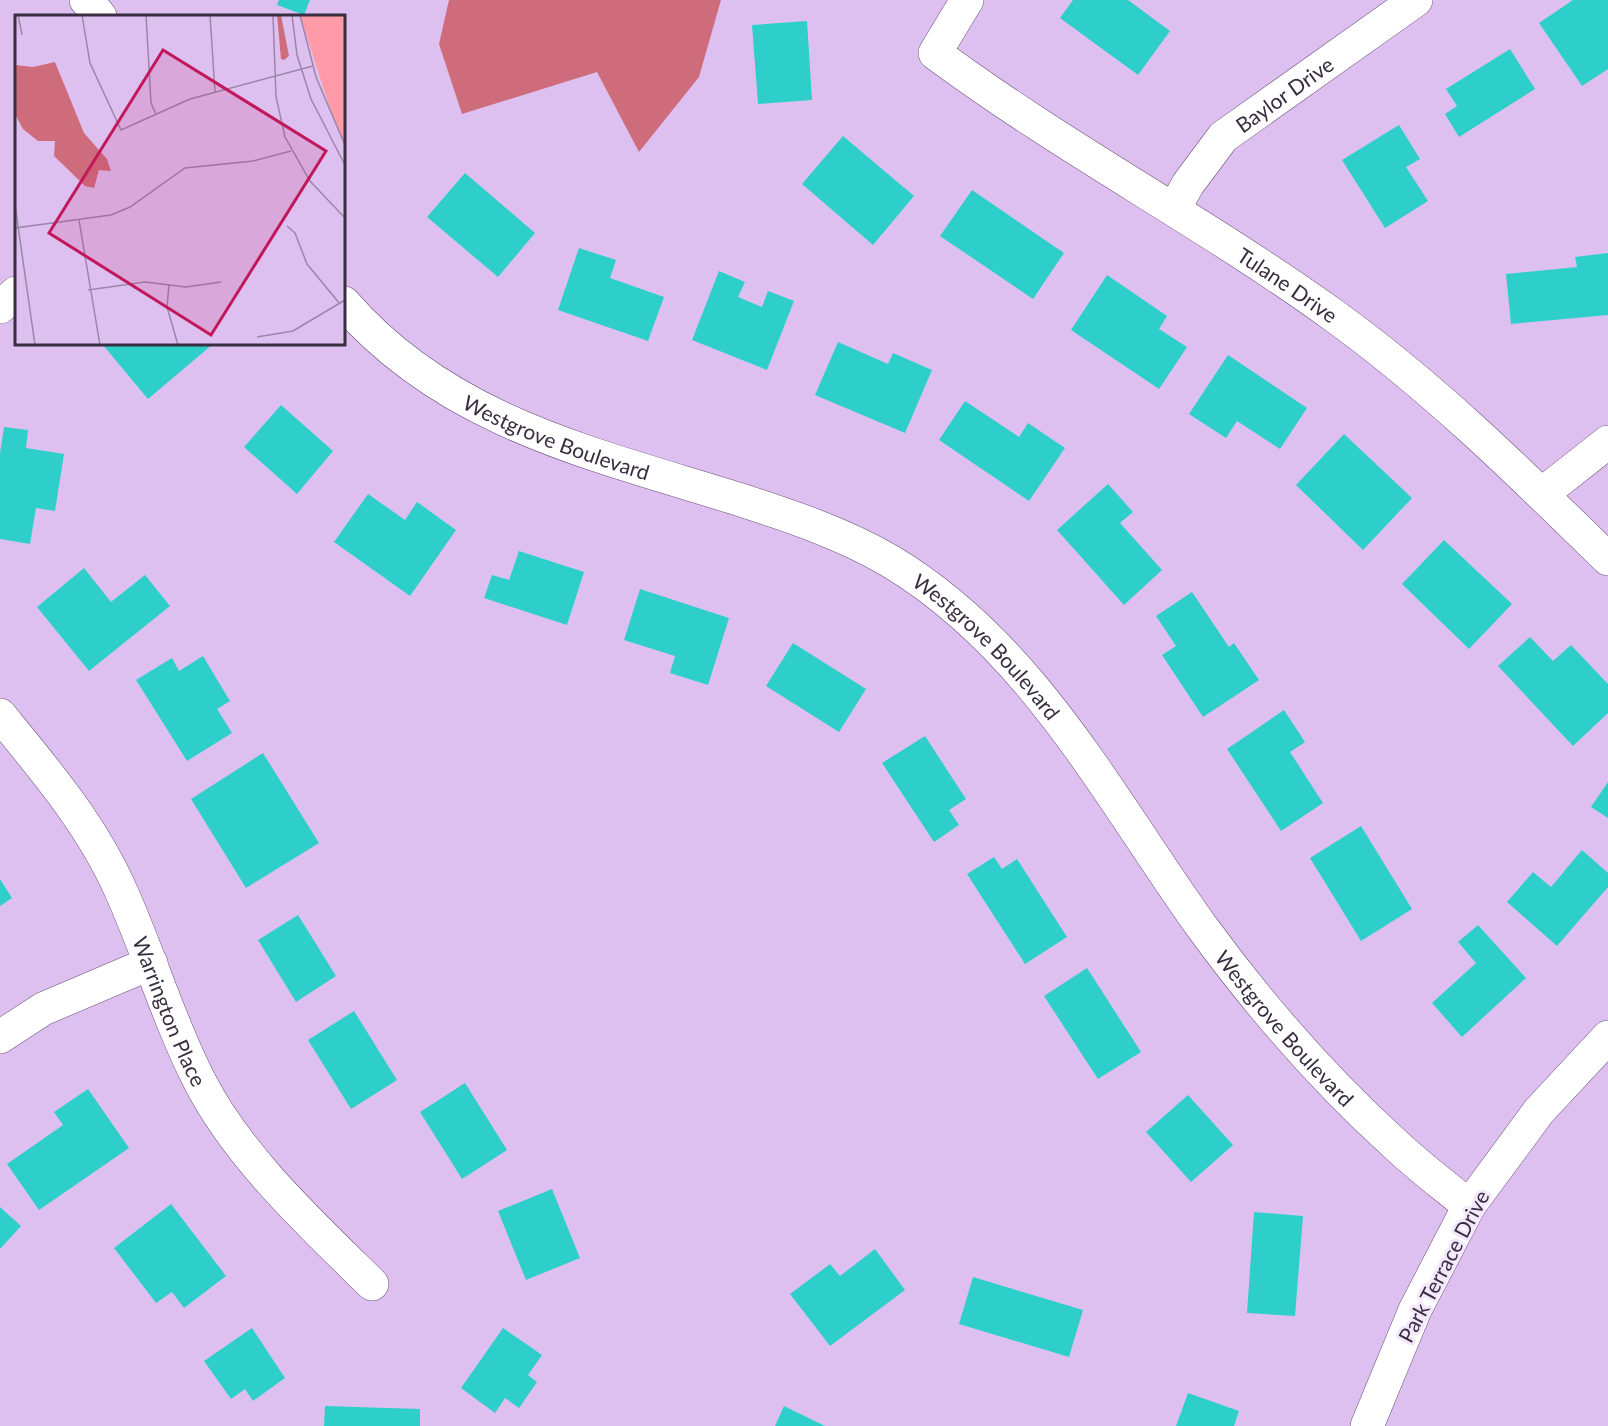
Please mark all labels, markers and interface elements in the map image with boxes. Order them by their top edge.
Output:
inset map [15,15,345,345]
street label: Baylor Drive [1230,51,1338,137]
street label: Tulane Drive [1233,241,1343,327]
street label: Westgrove Boulevard [459,389,653,484]
street label: Westgrove Boulevard [909,567,1066,724]
street label: Warrington Place [129,933,212,1090]
street label: Westgrove Boulevard [1211,945,1360,1111]
street label: Park Terrace Drive [1392,1186,1494,1346]

